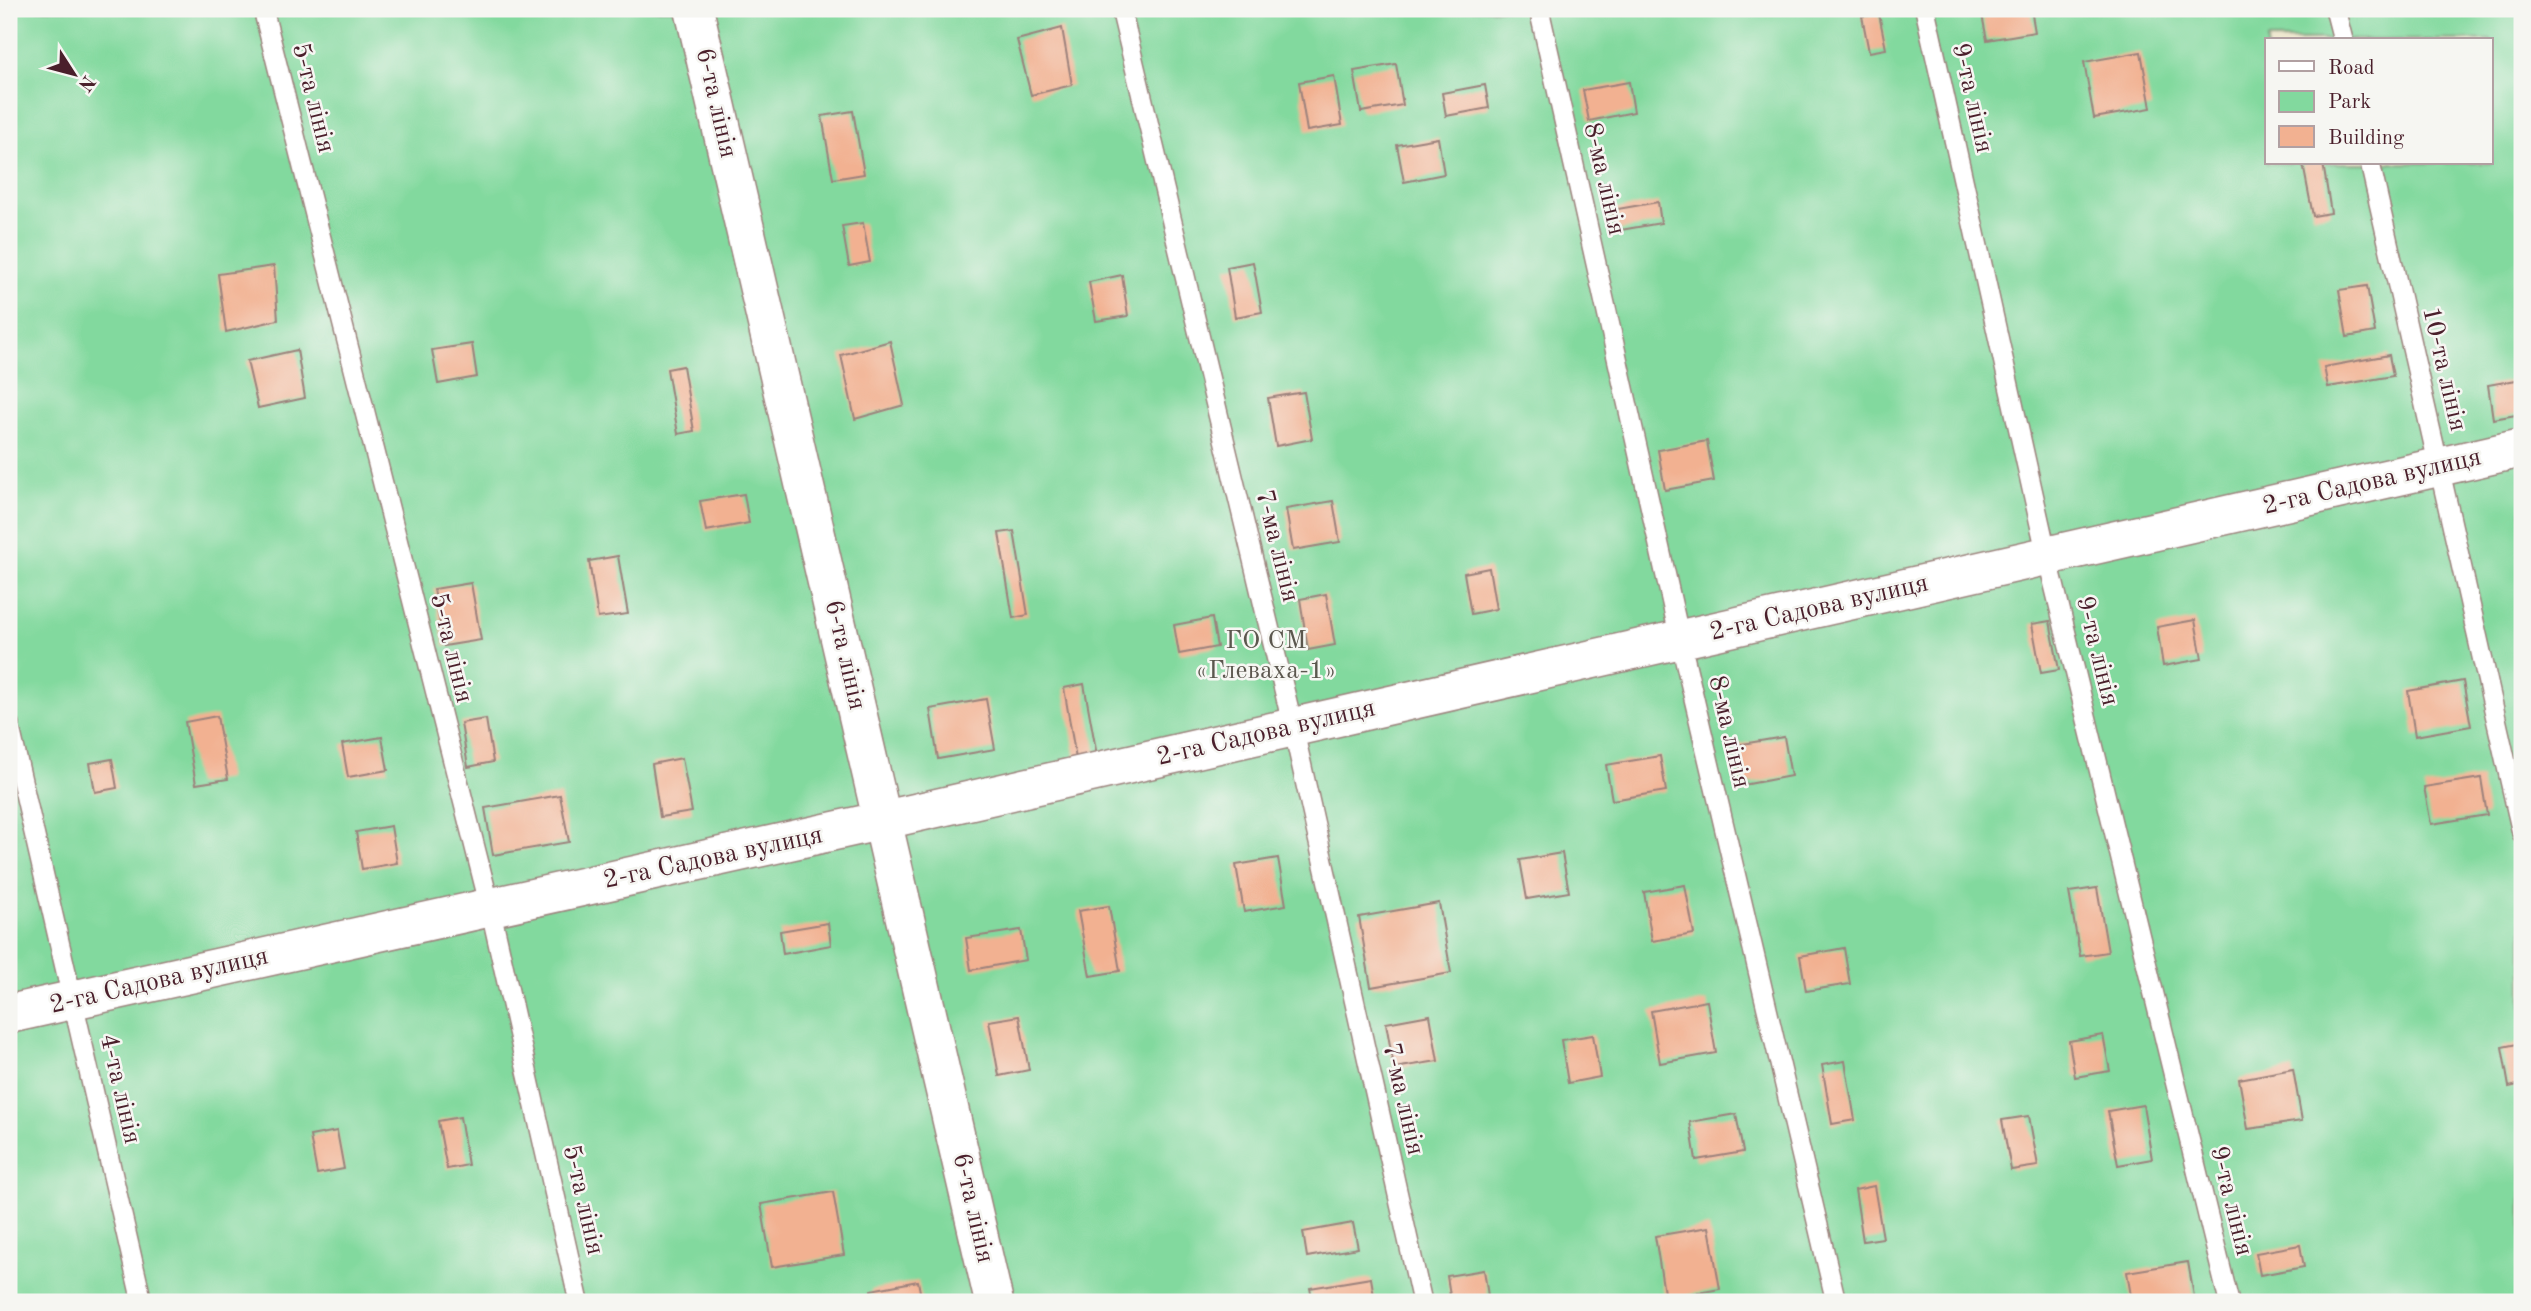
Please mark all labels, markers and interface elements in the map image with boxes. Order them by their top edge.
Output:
north arrow [38,38,108,108]
legend [2265,38,2492,164]
street label: 5-та лінія [287,41,339,155]
street label: 9-та лінія [1947,41,1997,155]
street label: 6-та лінія [691,46,741,160]
text: Road [2328,58,2375,79]
text: N [73,71,98,94]
text: Park [2328,92,2371,113]
street label: 8-ма лінія [1578,120,1630,238]
text: Building [2328,128,2405,149]
street label: 10-та лінія [2417,304,2471,434]
street label: 2-га Садова вулиця [2260,444,2484,520]
street label: 7-ма лінія [1251,487,1303,605]
street label: 2-га Садова вулиця [1707,570,1931,646]
street label: 5-та лінія [425,591,477,705]
street label: 9-та лінія [2071,594,2123,708]
street label: 6-та лінія [820,598,870,712]
park label: ГО СМ «Глеваха-1» [1196,628,1336,684]
street label: 8-ма лінія [1703,673,1755,791]
street label: 2-га Садова вулиця [1154,695,1378,771]
street label: 2-га Садова вулиця [601,822,825,894]
street label: 2-га Садова вулиця [47,943,271,1019]
street label: 4-та лінія [95,1032,145,1146]
street label: 7-ма лінія [1377,1040,1429,1158]
street label: 5-та лінія [558,1143,608,1257]
street label: 9-та лінія [2205,1144,2257,1258]
street label: 6-та лінія [948,1151,998,1265]

